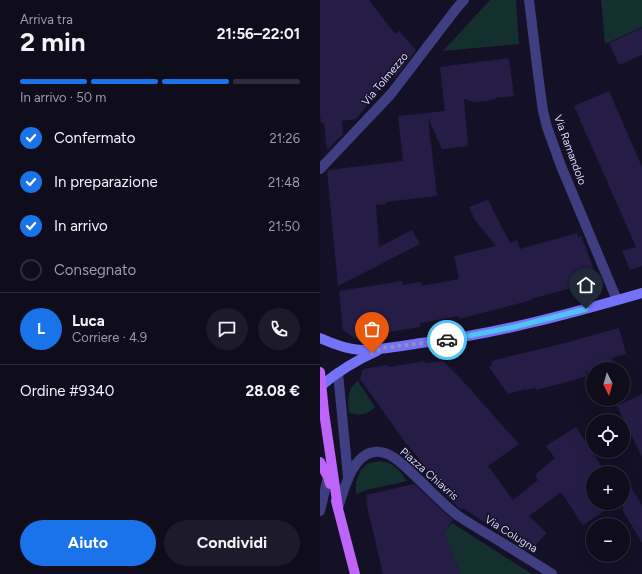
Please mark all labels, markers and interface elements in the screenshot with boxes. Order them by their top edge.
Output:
text: Arriva tra [20,12,73,27]
text: 21:56–22:01 [217,25,300,43]
text: 2 min [20,26,86,58]
street label: Via Tolmezzo [359,50,411,108]
text: In arrivo · 50 m [20,90,106,105]
street label: Via Ramandolo [551,113,589,187]
icon: check [20,127,42,149]
text: Confermato [54,129,135,147]
text: 21:26 [269,131,300,146]
icon: check [20,171,42,193]
text: In preparazione [54,173,158,191]
text: 21:48 [268,175,300,190]
icon: check [20,215,42,237]
text: In arrivo [54,217,108,235]
text: 21:50 [268,219,300,234]
text: Consegnato [54,261,136,279]
pin [569,268,603,309]
icon: home [575,274,597,296]
button: chat [206,308,248,350]
button: phone [258,308,300,350]
text: Luca [72,312,105,330]
pin [355,312,389,353]
icon: bag [361,318,383,340]
text: L [37,320,45,338]
courier [427,320,467,360]
icon: car [436,329,458,351]
text: Corriere · 4.9 [72,330,147,345]
north arrow [586,362,630,406]
map controls [586,362,630,562]
text: Ordine #9340 [20,382,114,400]
text: 28.08 € [246,382,300,400]
button: locate [586,414,630,458]
street label: Piazza Chiavris [397,445,461,503]
button: + [586,466,630,510]
street label: Via Colugna [482,513,540,555]
button: − [586,518,630,562]
button: Aiuto [20,520,156,566]
button: Condividi [164,520,300,566]

